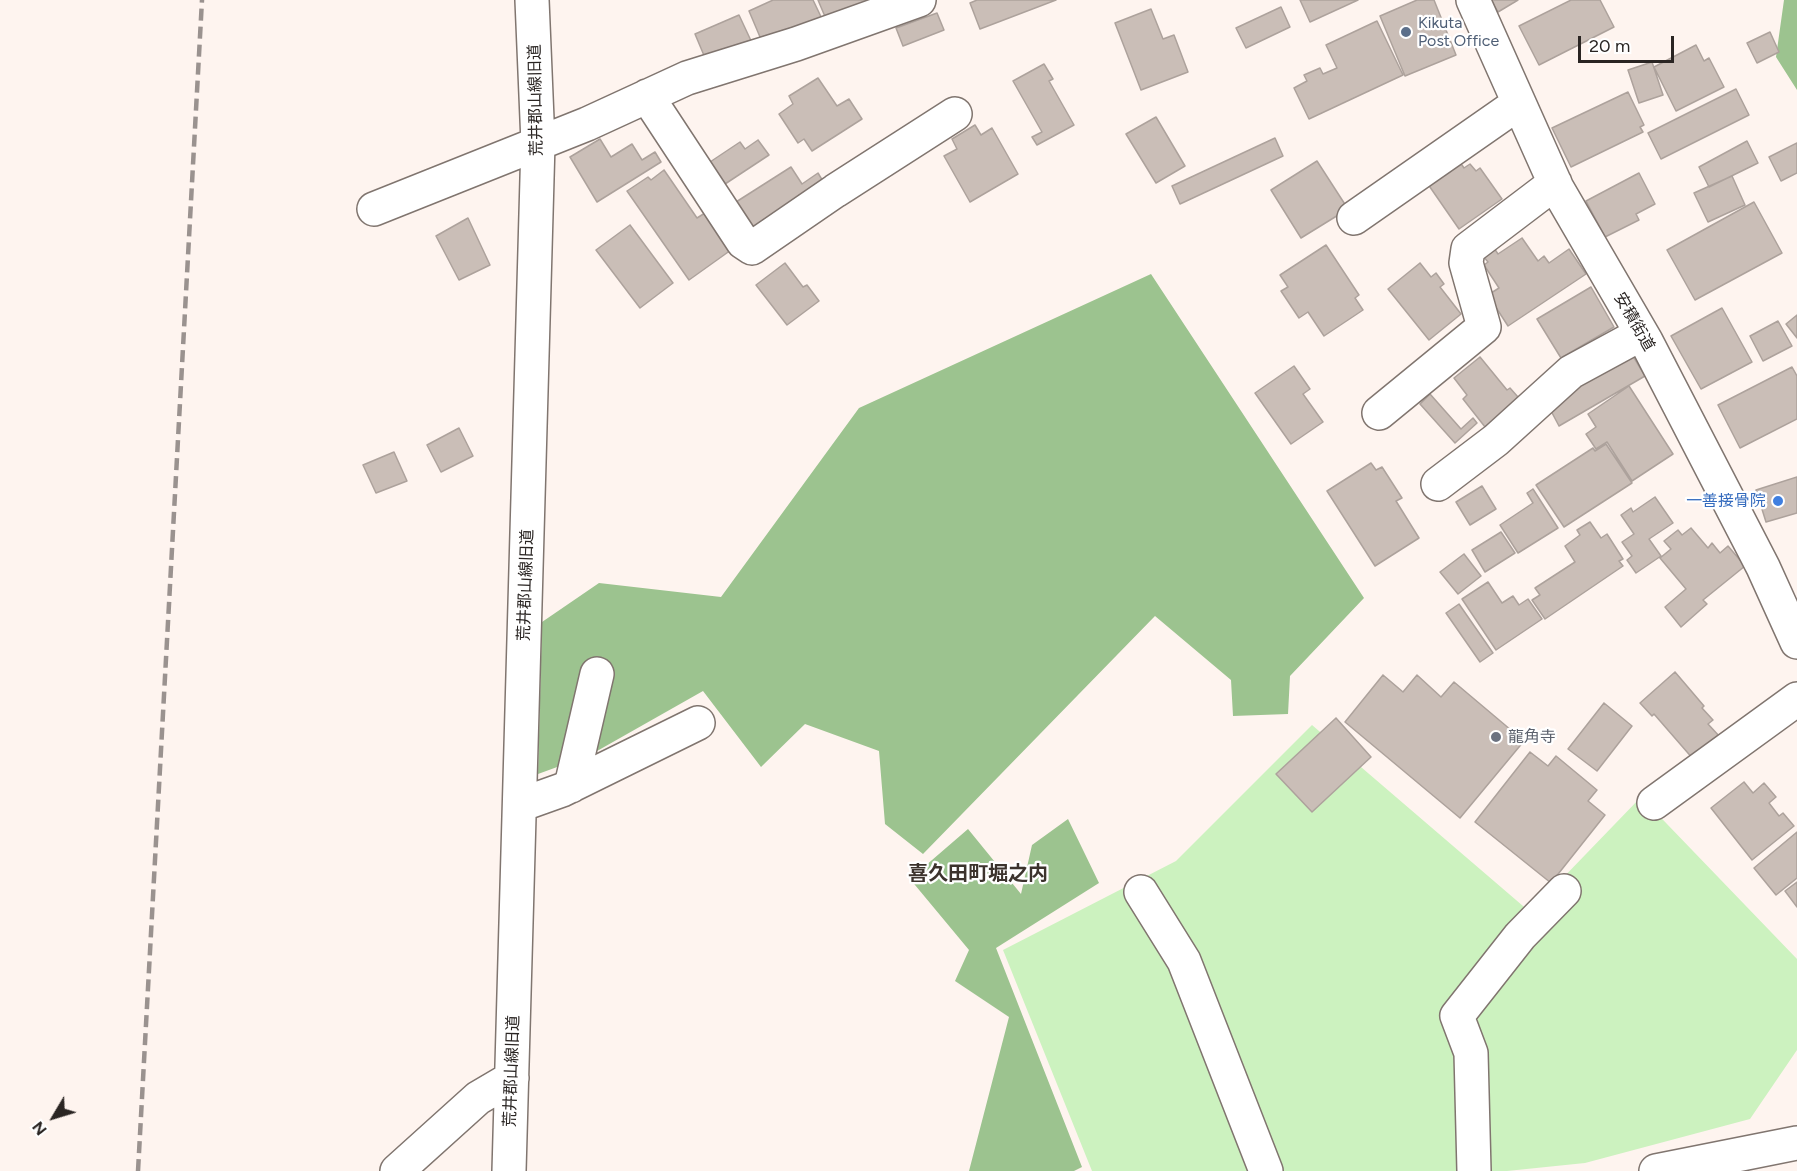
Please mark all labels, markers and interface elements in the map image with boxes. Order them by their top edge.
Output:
place label: Kikuta Post Office [1418,13,1499,51]
scale bar [1581,24,1677,62]
marker: Kikuta Post Office [1399,25,1413,39]
text: 20 m [1589,35,1630,57]
street label: 荒井郡山線旧道 [525,44,547,156]
street label: 安積街道 [1610,289,1658,355]
place label: 一善接骨院 [1686,491,1766,511]
marker: 一善接骨院 [1771,494,1785,508]
street label: 荒井郡山線旧道 [514,529,538,641]
place label: 龍角寺 [1508,727,1556,747]
marker: 龍角寺 [1489,730,1503,744]
district label: 喜久田町堀之内 [908,862,1048,886]
street label: 荒井郡山線旧道 [500,1015,524,1127]
north arrow [24,1087,84,1147]
text: N [28,1118,51,1139]

